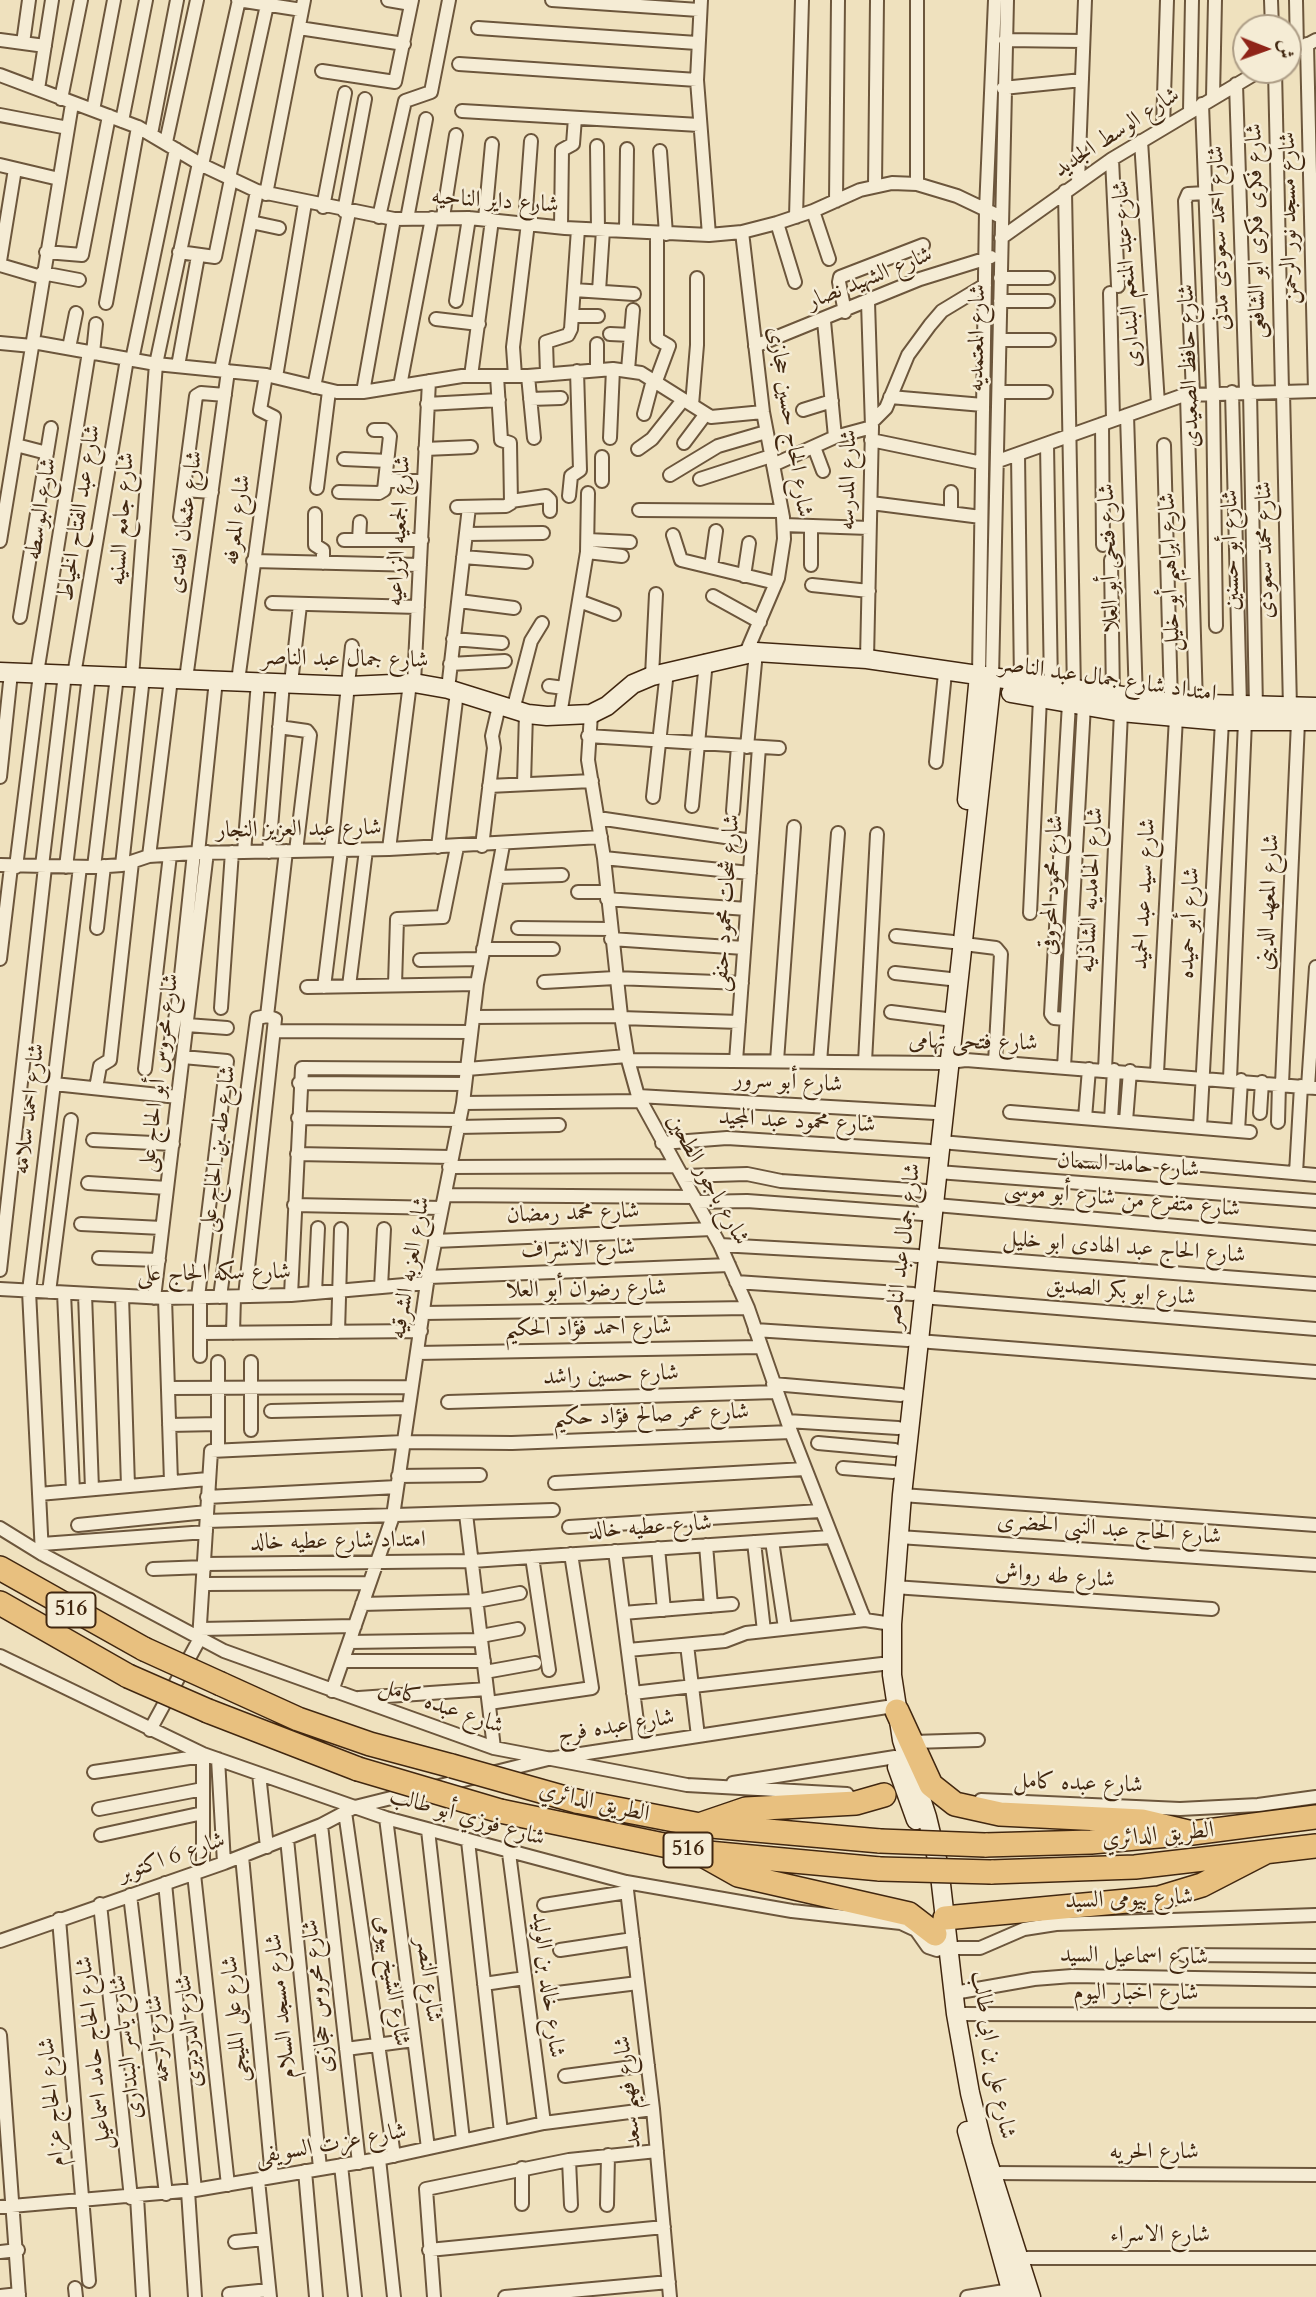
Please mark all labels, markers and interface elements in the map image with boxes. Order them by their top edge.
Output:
north arrow [1232,14,1302,84]
text: ش [1273,40,1299,59]
street label: شارع الوسط الجديد [1049,82,1185,184]
street label: شارع فكرى فكرى ابو الشافعى [1241,123,1273,339]
street label: شارع مسجد نور الرحمن [1275,131,1305,305]
street label: شارع احمد سعودى مدنى [1203,145,1237,331]
street label: شارع عبد المنعم البندارى [1108,179,1148,369]
street label: شارع داير الناحيه [430,184,560,220]
street label: شارع الشهيد نصار [803,241,937,317]
street label: شارع المعتمديه [963,284,993,392]
street label: شارع حافظ الصعيدى [1173,284,1207,448]
street label: شارع الحاج حسين حجازى [760,325,818,519]
street label: شارع عبد الفتاح الخياط [52,423,108,603]
street label: شارع المدرسه [834,429,864,531]
street label: شارع عثمان افتدى [162,449,210,595]
street label: شارع جامع السنيه [105,451,141,587]
street label: شارع الجمعيه الزراعيه [382,455,418,607]
street label: شارع البوسطه [20,456,64,562]
street label: شارع المعرفه [218,473,258,567]
street label: شارع محمد سعودى [1251,481,1281,619]
street label: شارع فتحى أبو العلا [1094,483,1126,633]
street label: شارع أبو حسنين [1217,489,1247,611]
street label: شارع ابراهيم أبو خليل [1154,492,1188,652]
street label: شارع جمال عبد الناصر [261,645,429,675]
street label: امتداد شارع جمال عبد الناصر [998,651,1218,709]
street label: شارع الحامديه الشاذليه [1074,806,1110,974]
street label: شارع شحات محمود حنفى [707,813,747,993]
street label: شارع محمود المحروقى [1036,814,1070,956]
street label: شارع عبد العزيز النجار [216,815,382,845]
street label: شارع سيد عبد الحميد [1127,818,1163,970]
street label: شارع المعهد الدينى [1252,833,1286,971]
street label: شارع أبو حميده [1173,867,1207,979]
street label: شارع محروس أبو الحاج على [134,972,186,1174]
street label: شارع فتحى تهامى [908,1028,1038,1058]
street label: شارع احمد سلامه [8,1042,52,1176]
street label: شارع طه بن الحاج على [195,1064,243,1234]
street label: شارع أبو سرور [733,1066,843,1100]
street label: شارع محمود عبد المجيد [718,1104,876,1140]
street label: شارع باجور الطحين [660,1110,754,1250]
street label: شارع حامد السمان [1056,1147,1200,1185]
street label: شارع جمال عبد الناصر [880,1162,928,1330]
street label: شارع متفرع من شارع أبو موسى [1003,1176,1241,1224]
street label: شارع العزبه الشرقيه [385,1195,437,1341]
street label: شارع محمد رمضان [506,1198,640,1230]
street label: شارع الحاج عبد الهادى ابو خليل [1002,1226,1246,1270]
street label: شارع الاشراف [521,1234,635,1266]
street label: شارع سكه الحاج على [137,1259,291,1289]
street label: شارع ابو بكر الصديق [1045,1272,1197,1312]
street label: شارع رضوان أبو العلا [505,1275,667,1305]
street label: شارع احمد فؤاد الحكيم [504,1314,672,1344]
street label: شارع حسين راشد [543,1360,679,1392]
street label: شارع عمر صالح فؤاد حكيم [552,1399,750,1433]
street label: شارع الحاج عبد النبى الحضرى [996,1508,1222,1552]
street label: شارع عطيه خالد [587,1510,713,1546]
street label: امتداد شارع عطيه خالد [250,1527,426,1557]
street label: شارع طه رواش [994,1559,1116,1595]
road number: 516 [46,1592,96,1628]
street label: شارع عبده كامل [375,1673,507,1741]
street label: شارع عبده فرج [556,1704,676,1750]
street label: شارع عبده كامل [1013,1768,1143,1800]
street label: الطريق الدائري [536,1777,652,1829]
street label: شارع فوزي أبو طالب [386,1783,548,1853]
street label: الطريق الدائري [1101,1817,1215,1855]
street label: شارع 6 اكتوبر [115,1827,229,1889]
road number: 516 [664,1832,712,1868]
street label: شارع بيومى السيد [1065,1884,1193,1916]
street label: شارع خالد بن الوليد [524,1910,570,2060]
street label: شارع الشيخ بيومى [367,1914,415,2048]
street label: شارع محروس حجازى [297,1918,341,2074]
street label: شارع مسجد السلام [261,1932,303,2080]
street label: شارع النصر [409,1936,447,2024]
street label: شارع اسماعيل السيد [1060,1942,1208,1972]
street label: شارع على المليجى [217,1954,255,2084]
street label: شارع الحاج حامد اسماعيل [71,1955,119,2151]
street label: شارع على بن ابى طالب [964,1969,1020,2141]
street label: شارع ياسر البندارى [104,1973,150,2121]
street label: شارع الدرديرى [170,1973,210,2089]
street label: شارع اخبار اليوم [1073,1980,1199,2008]
street label: شارع الرحمه [141,1994,177,2084]
street label: شارع فهيم سعد [609,2034,649,2150]
street label: شارع الحاج عزام [34,2036,72,2168]
street label: شارع عزت السويفى [253,2118,409,2172]
street label: شارع الحريه [1109,2139,1199,2167]
street label: شارع الاسراء [1110,2222,1210,2250]

